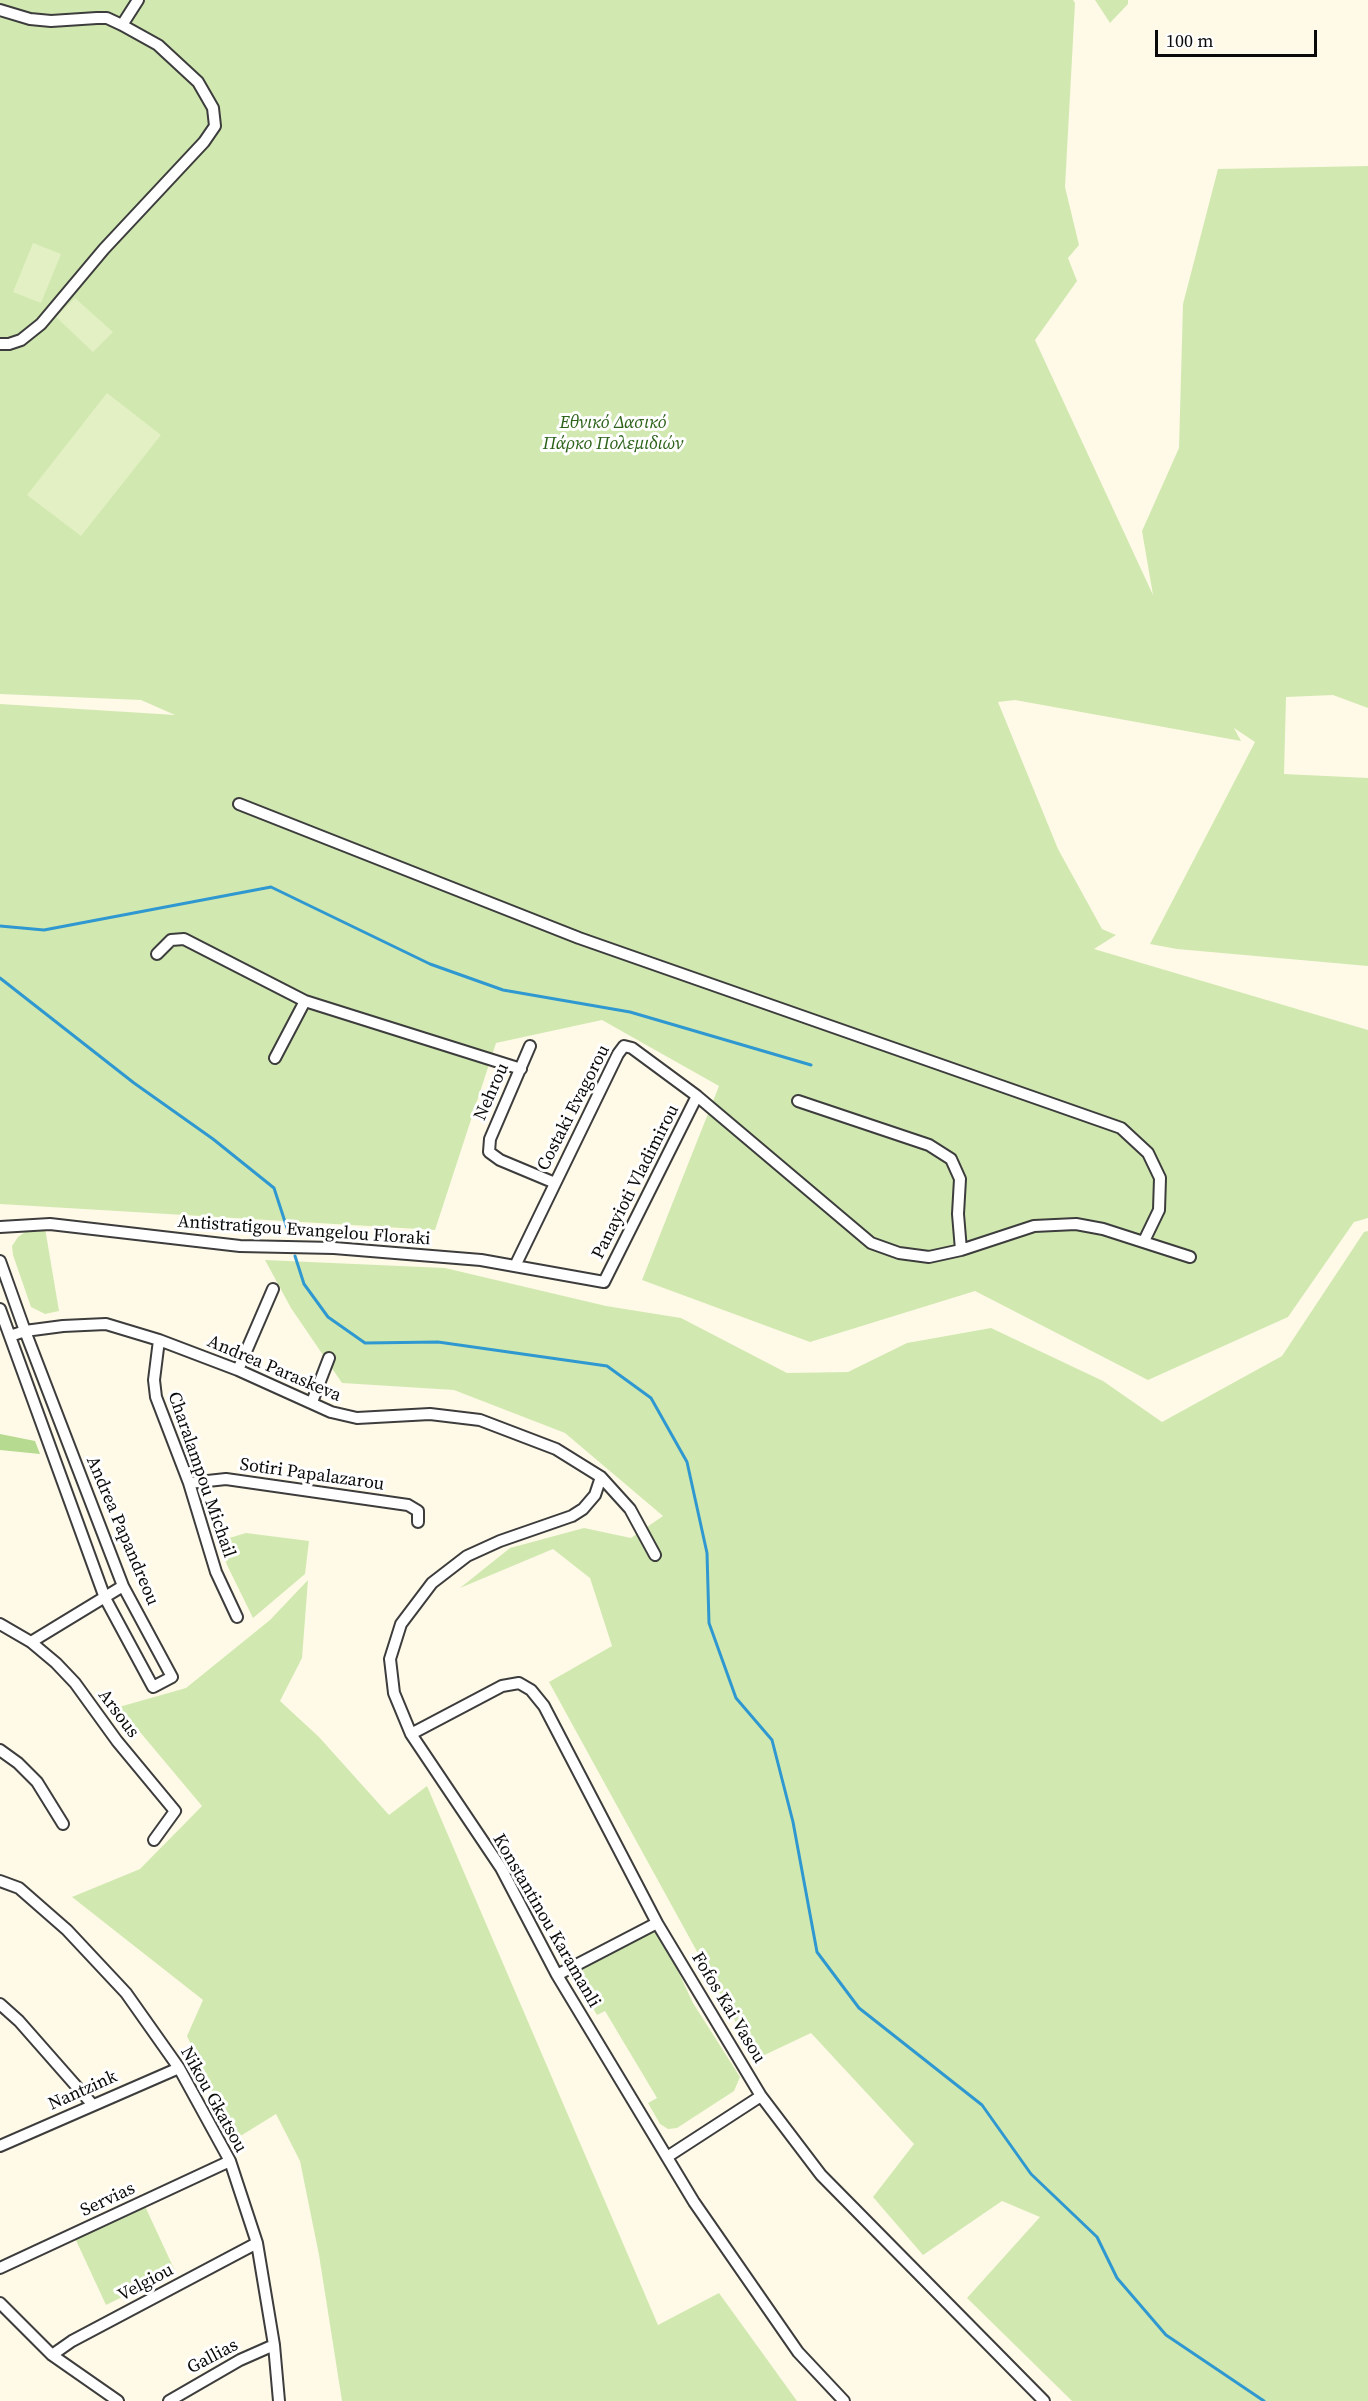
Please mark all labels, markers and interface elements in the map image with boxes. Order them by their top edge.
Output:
scale bar [1158,18,1320,56]
text: 100 m [1166,28,1213,53]
park label: Εθνικό Δασικό Πάρκο Πολεμιδιών [543,412,683,454]
street label: Costaki Evagorou [533,1041,615,1175]
street label: Nehrou [470,1060,514,1124]
street label: Panayioti Vladimirou [588,1101,684,1263]
street label: Antistratigou Evangelou Floraki [177,1211,431,1251]
street label: Andrea Paraskeva [204,1331,344,1407]
street label: Charalampou Michail [162,1389,240,1561]
street label: Andrea Papandreou [81,1453,163,1609]
street label: Sotiri Papalazarou [238,1454,386,1496]
street label: Arsous [93,1685,143,1743]
street label: Konstantinou Karamanli [487,1830,605,2012]
street label: Fofos Kai Vasou [686,1948,770,2068]
street label: Nikou Gkatsou [175,2043,251,2157]
street label: Nantzink [45,2066,121,2116]
street label: Servias [77,2178,139,2222]
street label: Velgiou [114,2259,178,2307]
street label: Gallias [184,2335,242,2379]

